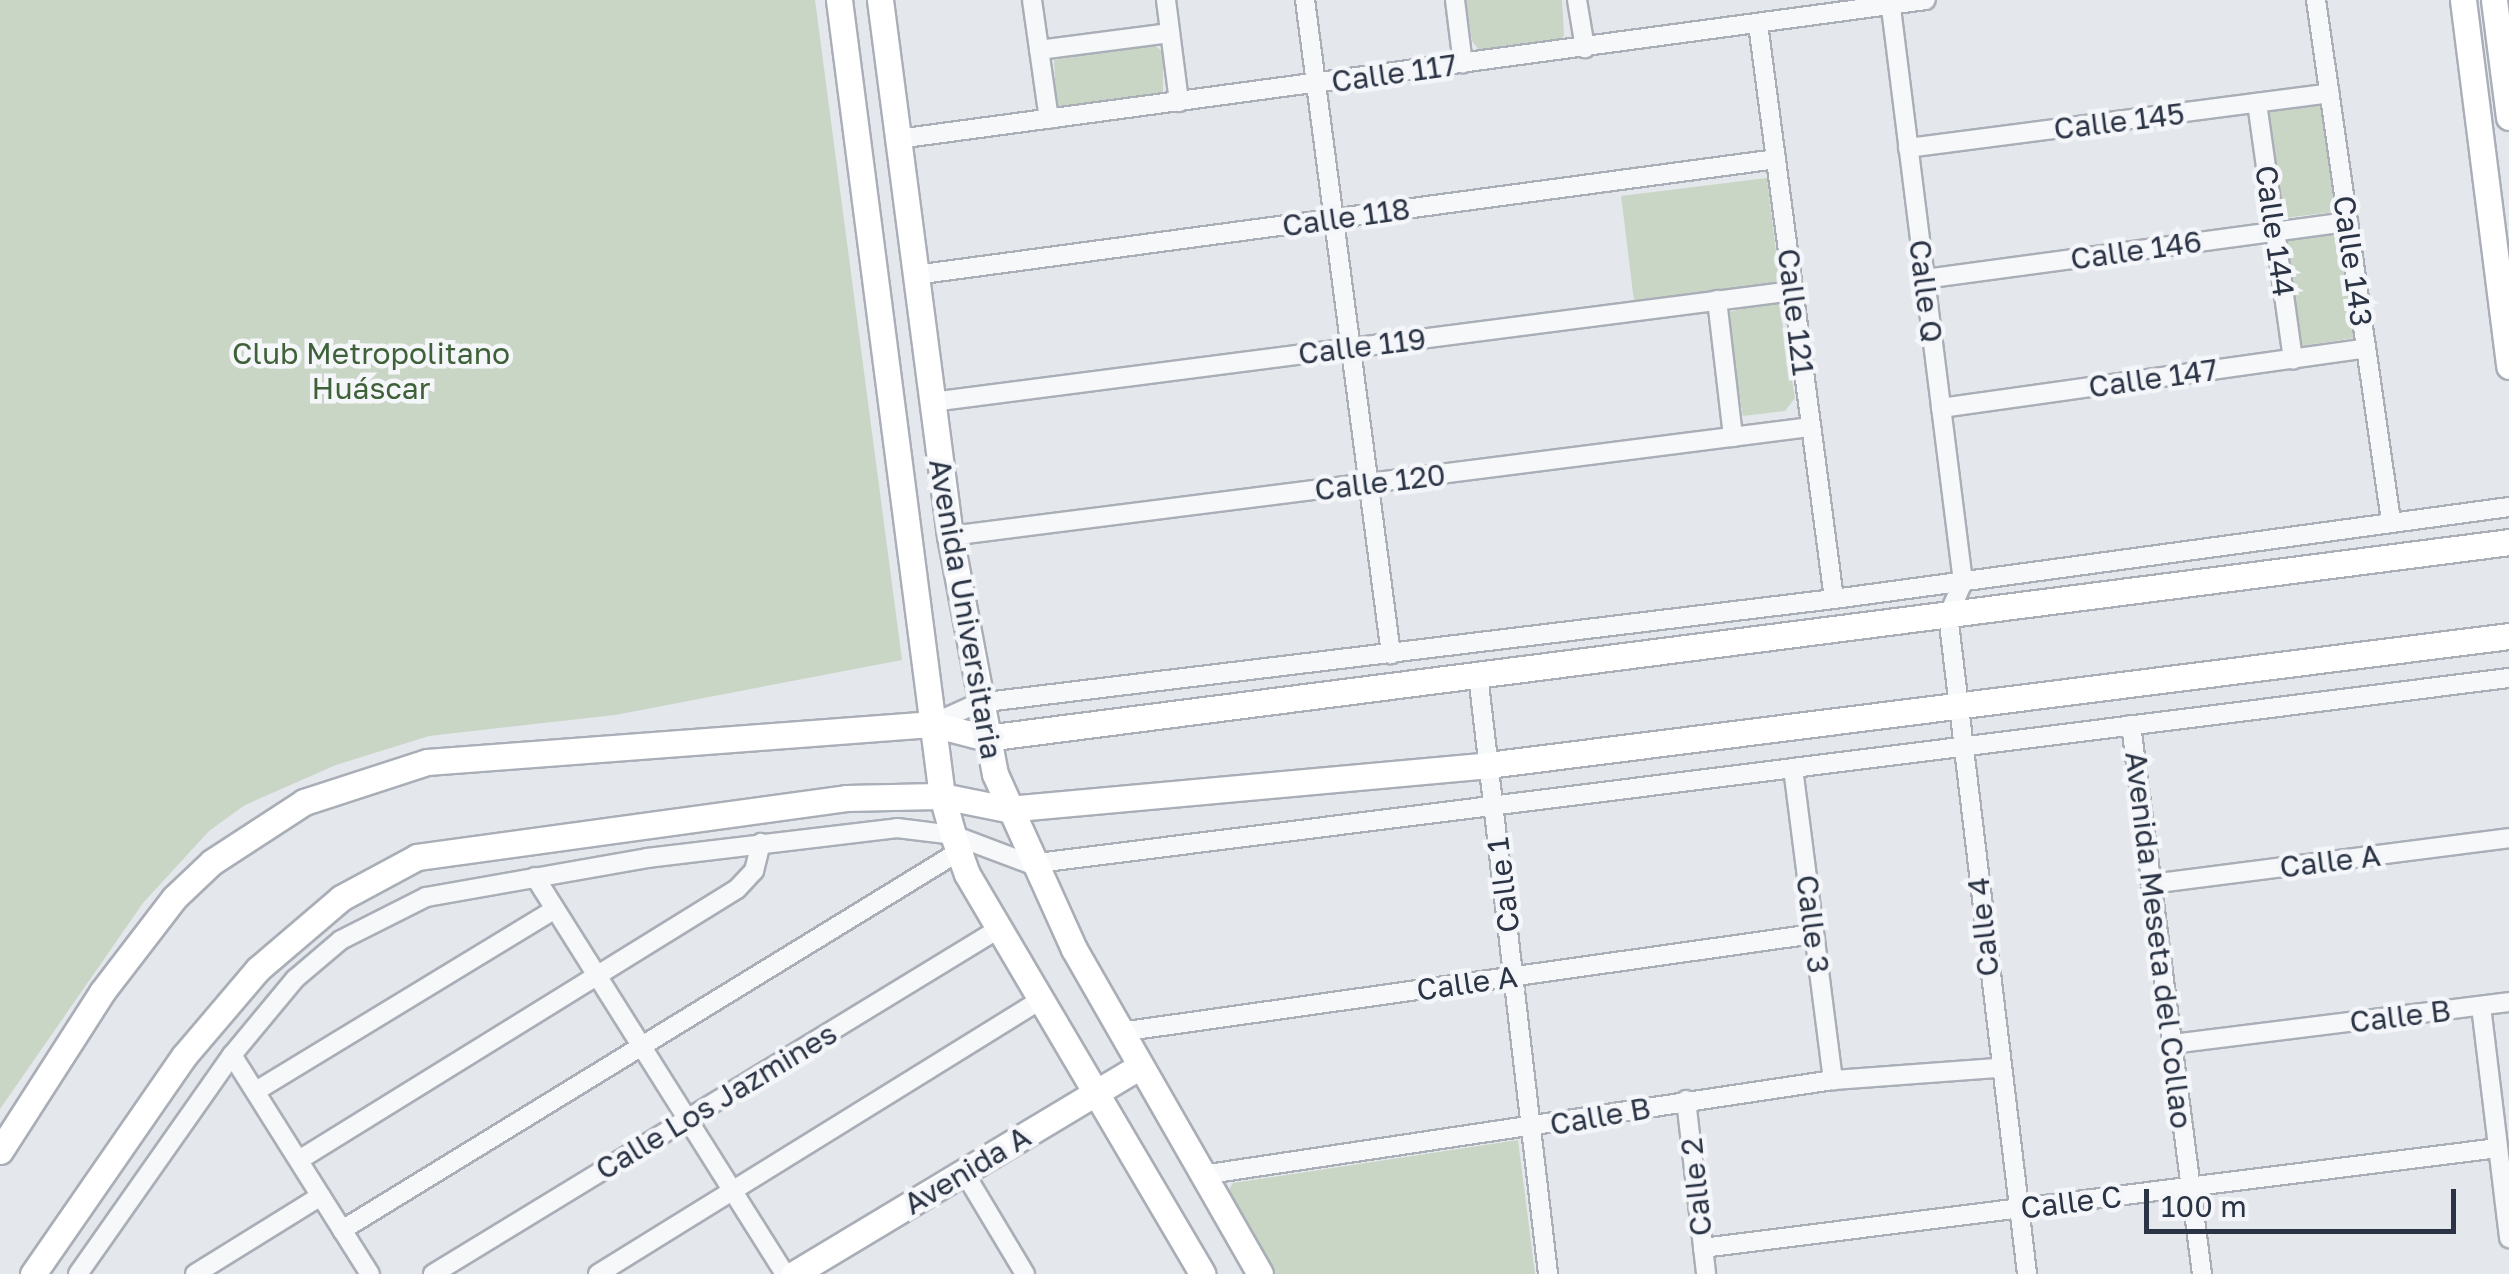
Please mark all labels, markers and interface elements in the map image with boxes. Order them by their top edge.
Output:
street label: Calle 117 [1329,46,1459,100]
street label: Calle 145 [2052,95,2186,147]
street label: Calle 144 [2248,163,2302,299]
street label: Calle 118 [1280,190,1412,244]
street label: Calle 143 [2326,193,2380,329]
street label: Calle 146 [2068,223,2204,277]
street label: Calle Q [1902,238,1950,344]
street label: Calle 121 [1770,246,1822,378]
street label: Calle 119 [1296,320,1428,372]
park label: Club Metropolitano Huáscar [232,335,510,406]
street label: Calle 147 [2086,351,2220,405]
street label: Avenida Universitaria [922,456,1010,762]
street label: Calle 120 [1312,456,1448,508]
street label: Avenida Meseta del Collao [2118,749,2200,1131]
street label: Calle 1 [1479,835,1527,935]
street label: Calle A [2278,837,2382,885]
street label: Calle 3 [1789,873,1837,975]
street label: Calle 4 [1960,876,2006,978]
street label: Calle A [1414,958,1520,1008]
street label: Calle B [2348,992,2452,1040]
street label: Calle Los Jazmines [589,1015,843,1187]
street label: Calle B [1547,1089,1653,1143]
street label: Avenida A [897,1118,1037,1222]
street label: Calle 2 [1673,1136,1719,1238]
scale bar [2149,1169,2462,1231]
street label: Calle C [2018,1178,2124,1226]
text: 100 m [2161,1188,2247,1224]

